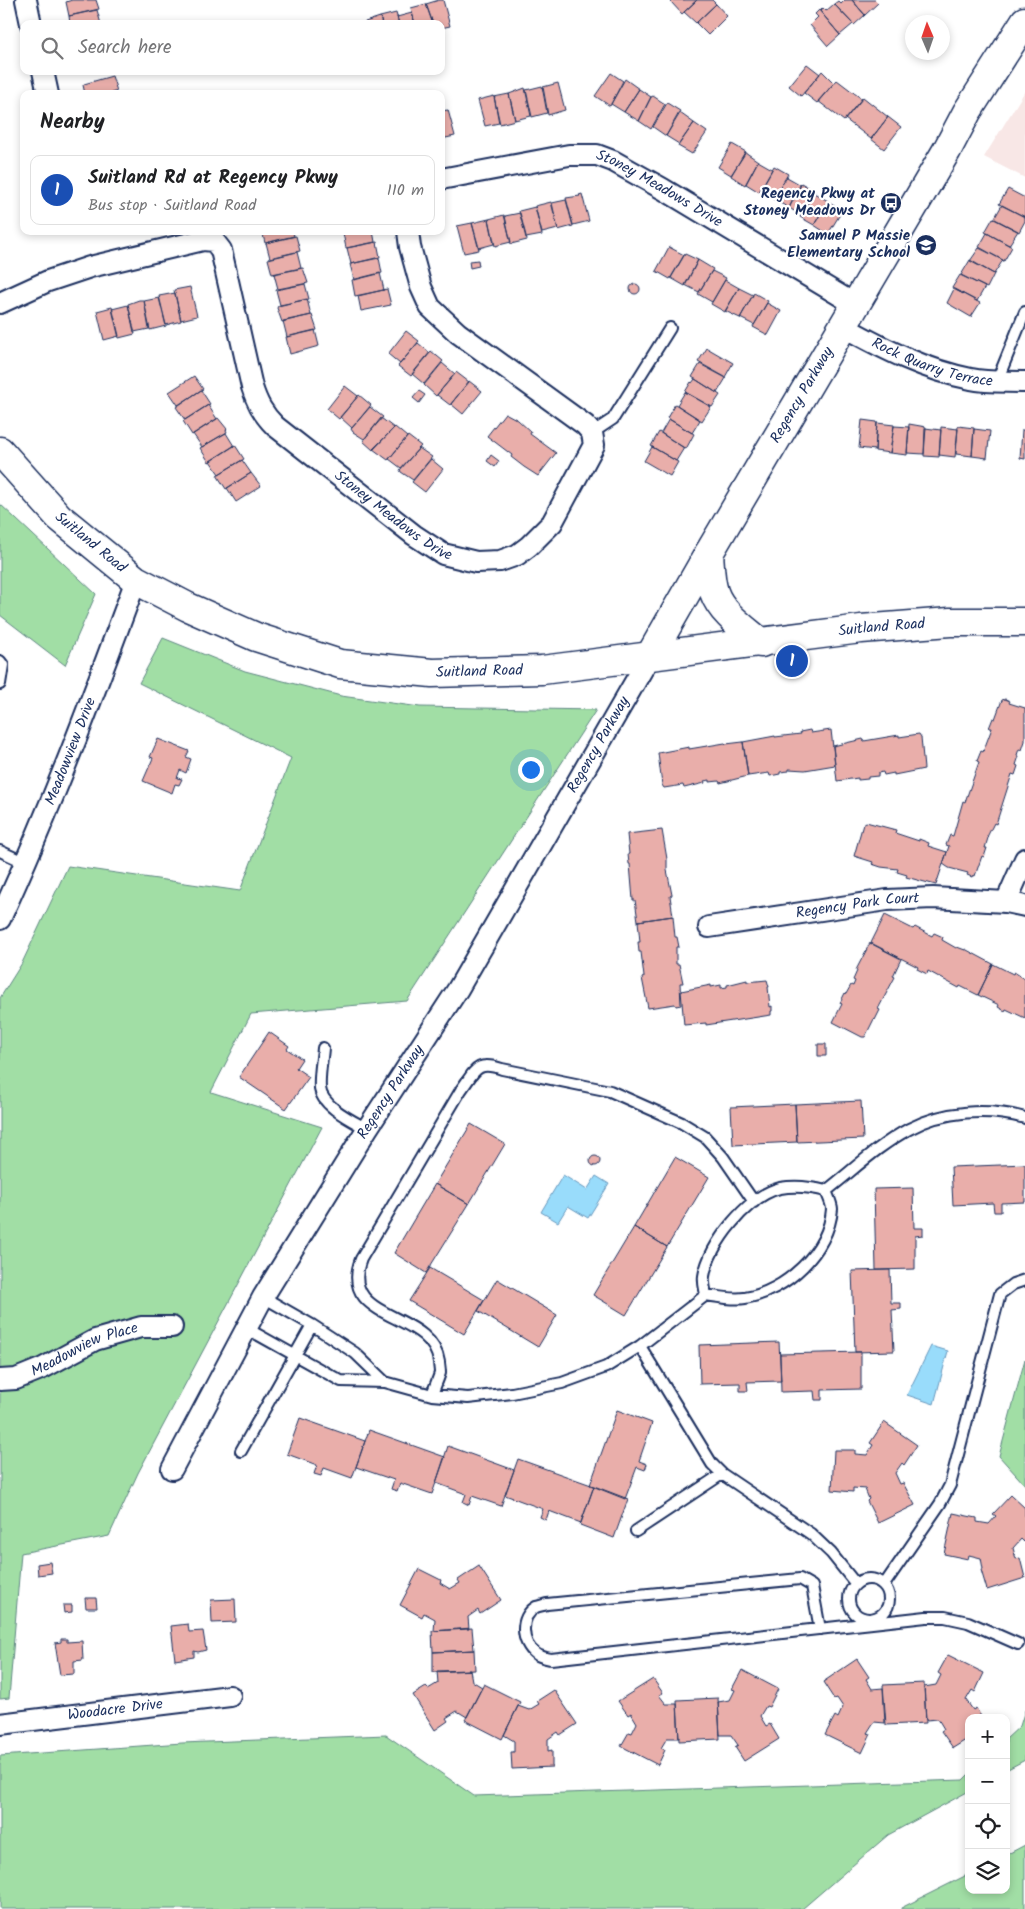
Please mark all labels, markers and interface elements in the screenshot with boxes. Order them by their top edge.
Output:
north arrow [905,15,950,60]
search box [20,20,445,75]
text: Search here [78,33,172,63]
icon: search [38,34,66,62]
text: Nearby [40,106,105,139]
street label: Stoney Meadows Drive [592,144,727,234]
text: Suitland Rd at Regency Pkwy [88,163,338,193]
text: 1 [55,178,59,203]
text: 110 m [387,178,424,203]
place label: Regency Pkwy at Stoney Meadows Dr [744,182,876,223]
bus stop icon: Regency Pkwy at Stoney Meadows Dr [879,191,903,215]
text: Bus stop · Suitland Road [88,193,256,218]
place label: Samuel P Massie Elementary School [787,224,911,265]
school or university icon: Samuel P Massie Elementary School [914,233,938,257]
street label: Rock Quarry Terrace [867,332,994,394]
street label: Regency Parkway [764,341,841,448]
street label: Stoney Meadows Drive [329,465,455,568]
street label: Suitland Road [49,506,132,580]
street label: Suitland Road [837,612,926,644]
pin: 1 [776,642,808,680]
street label: Suitland Road [436,659,524,685]
street label: Regency Parkway [561,691,637,798]
street label: Meadowview Drive [39,694,103,809]
your location [518,757,544,783]
street label: Regency Park Court [794,887,920,926]
street label: Regency Parkway [351,1039,431,1144]
street label: Meadowview Place [28,1316,141,1384]
street label: Woodacre Drive [66,1692,164,1728]
map controls [965,1714,1010,1894]
button: + [965,1714,1010,1759]
button: − [965,1759,1010,1804]
button: locate [965,1804,1010,1849]
button: layers [965,1849,1010,1894]

